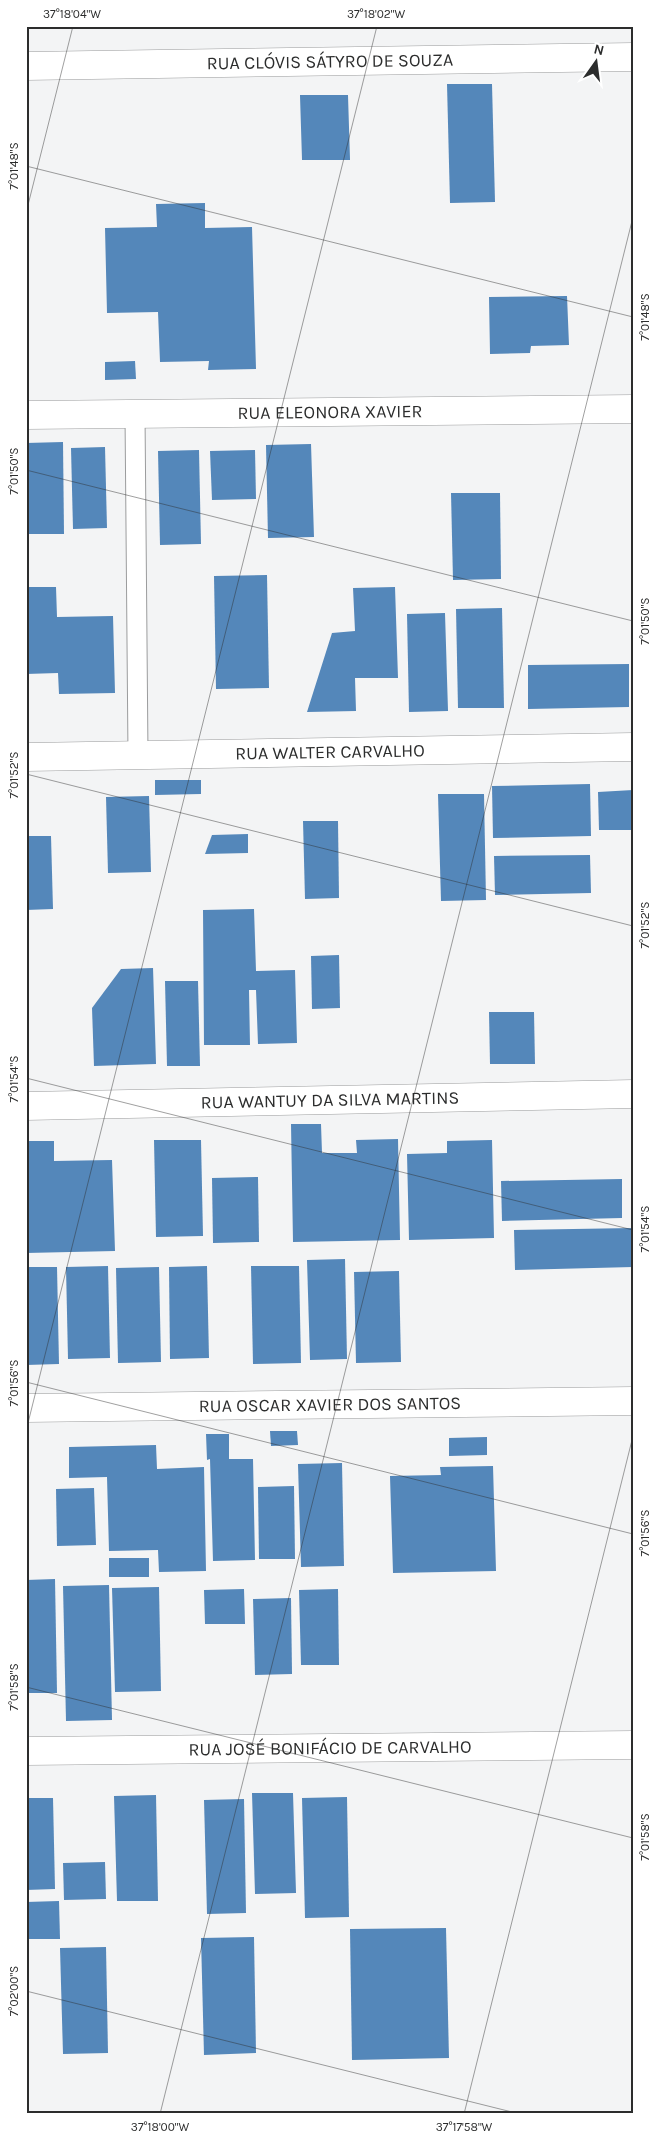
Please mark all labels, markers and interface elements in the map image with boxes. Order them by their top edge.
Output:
text: 37°18'04"W [43,7,101,21]
text: 37°18'02"W [347,7,405,21]
north arrow [572,38,622,88]
text: N [592,40,606,59]
street label: RUA CLÓVIS SÁTYRO DE SOUZA [206,49,453,74]
text: 7°01'48"S [7,142,21,190]
text: 7°01'48"S [638,293,652,341]
street label: RUA ELEONORA XAVIER [237,400,423,424]
text: 7°01'50"S [7,447,21,495]
text: 7°01'50"S [638,597,652,645]
street label: RUA WALTER CARVALHO [235,739,425,765]
text: 7°01'52"S [7,751,21,799]
text: 7°01'52"S [638,901,652,949]
text: 7°01'54"S [7,1056,21,1102]
street label: RUA WANTUY DA SILVA MARTINS [200,1086,459,1114]
text: 7°01'54"S [638,1206,652,1252]
text: 7°01'56"S [7,1360,21,1407]
street label: RUA OSCAR XAVIER DOS SANTOS [199,1392,461,1417]
text: 7°01'56"S [638,1510,652,1557]
text: 7°01'58"S [7,1663,21,1711]
street label: RUA JOSÉ BONIFÁCIO DE CARVALHO [188,1736,472,1760]
text: 7°01'58"S [638,1813,652,1861]
text: 7°02'00"S [7,1966,21,2016]
text: 37°18'00"W [131,2120,189,2134]
text: 37°17'58"W [436,2120,493,2134]

